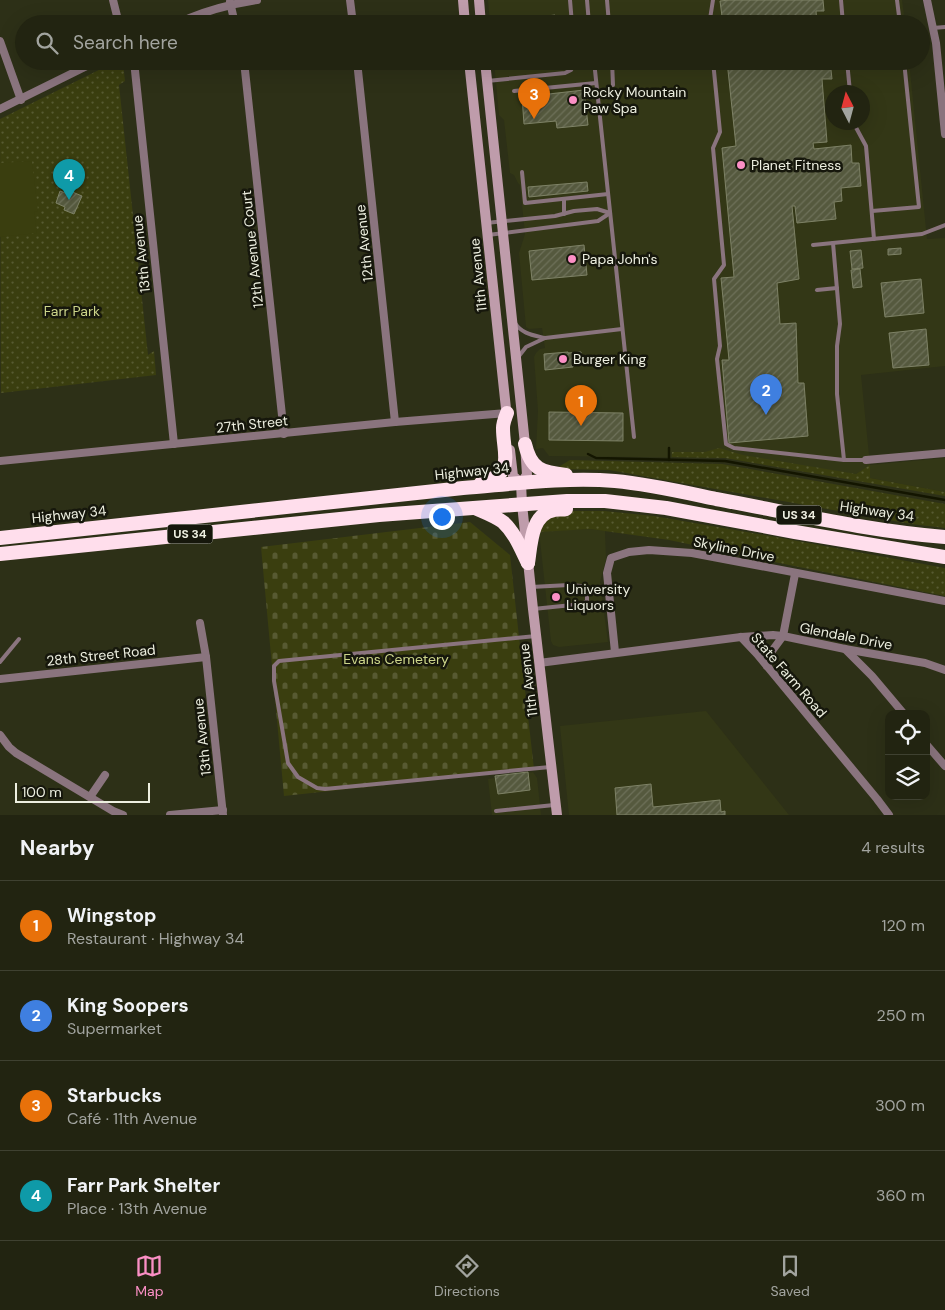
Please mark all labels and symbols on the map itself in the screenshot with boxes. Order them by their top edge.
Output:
pin: 3 [518,78,550,119]
place label: Rocky Mountain Paw Spa [583,83,686,117]
north arrow [825,85,870,130]
marker: Rocky Mountain Paw Spa [567,94,579,106]
place label: Planet Fitness [751,156,841,174]
pin: 4 [53,159,85,200]
marker: Planet Fitness [735,159,747,171]
street label: 12th Avenue Court [237,189,267,309]
street label: 12th Avenue [351,204,377,282]
street label: 13th Avenue [128,214,154,293]
street label: 11th Avenue [465,237,491,313]
place label: Papa John's [582,250,657,268]
marker: Papa John's [566,253,578,265]
park label: Farr Park [44,302,100,320]
place label: Burger King [573,350,646,368]
marker: Burger King [557,353,569,365]
pin: 2 [750,374,782,415]
pin: 1 [565,385,597,426]
street label: 27th Street [215,411,289,437]
street label: Highway 34 [434,458,511,484]
street label: Highway 34 [839,497,916,525]
street label: Highway 34 [31,501,108,527]
your location [429,504,455,530]
road number: US 34 [776,506,822,524]
road number: US 34 [168,524,212,544]
street label: Skyline Drive [692,532,776,566]
place label: University Liquors [566,580,631,614]
marker: University Liquors [550,591,562,603]
street label: Glendale Drive [798,618,894,654]
street label: State Farm Road [747,629,831,721]
street label: 28th Street Road [46,640,156,670]
street label: 11th Avenue [515,642,541,718]
park label: Evans Cemetery [343,650,449,668]
street label: 13th Avenue [189,697,215,776]
scale bar [15,780,150,803]

